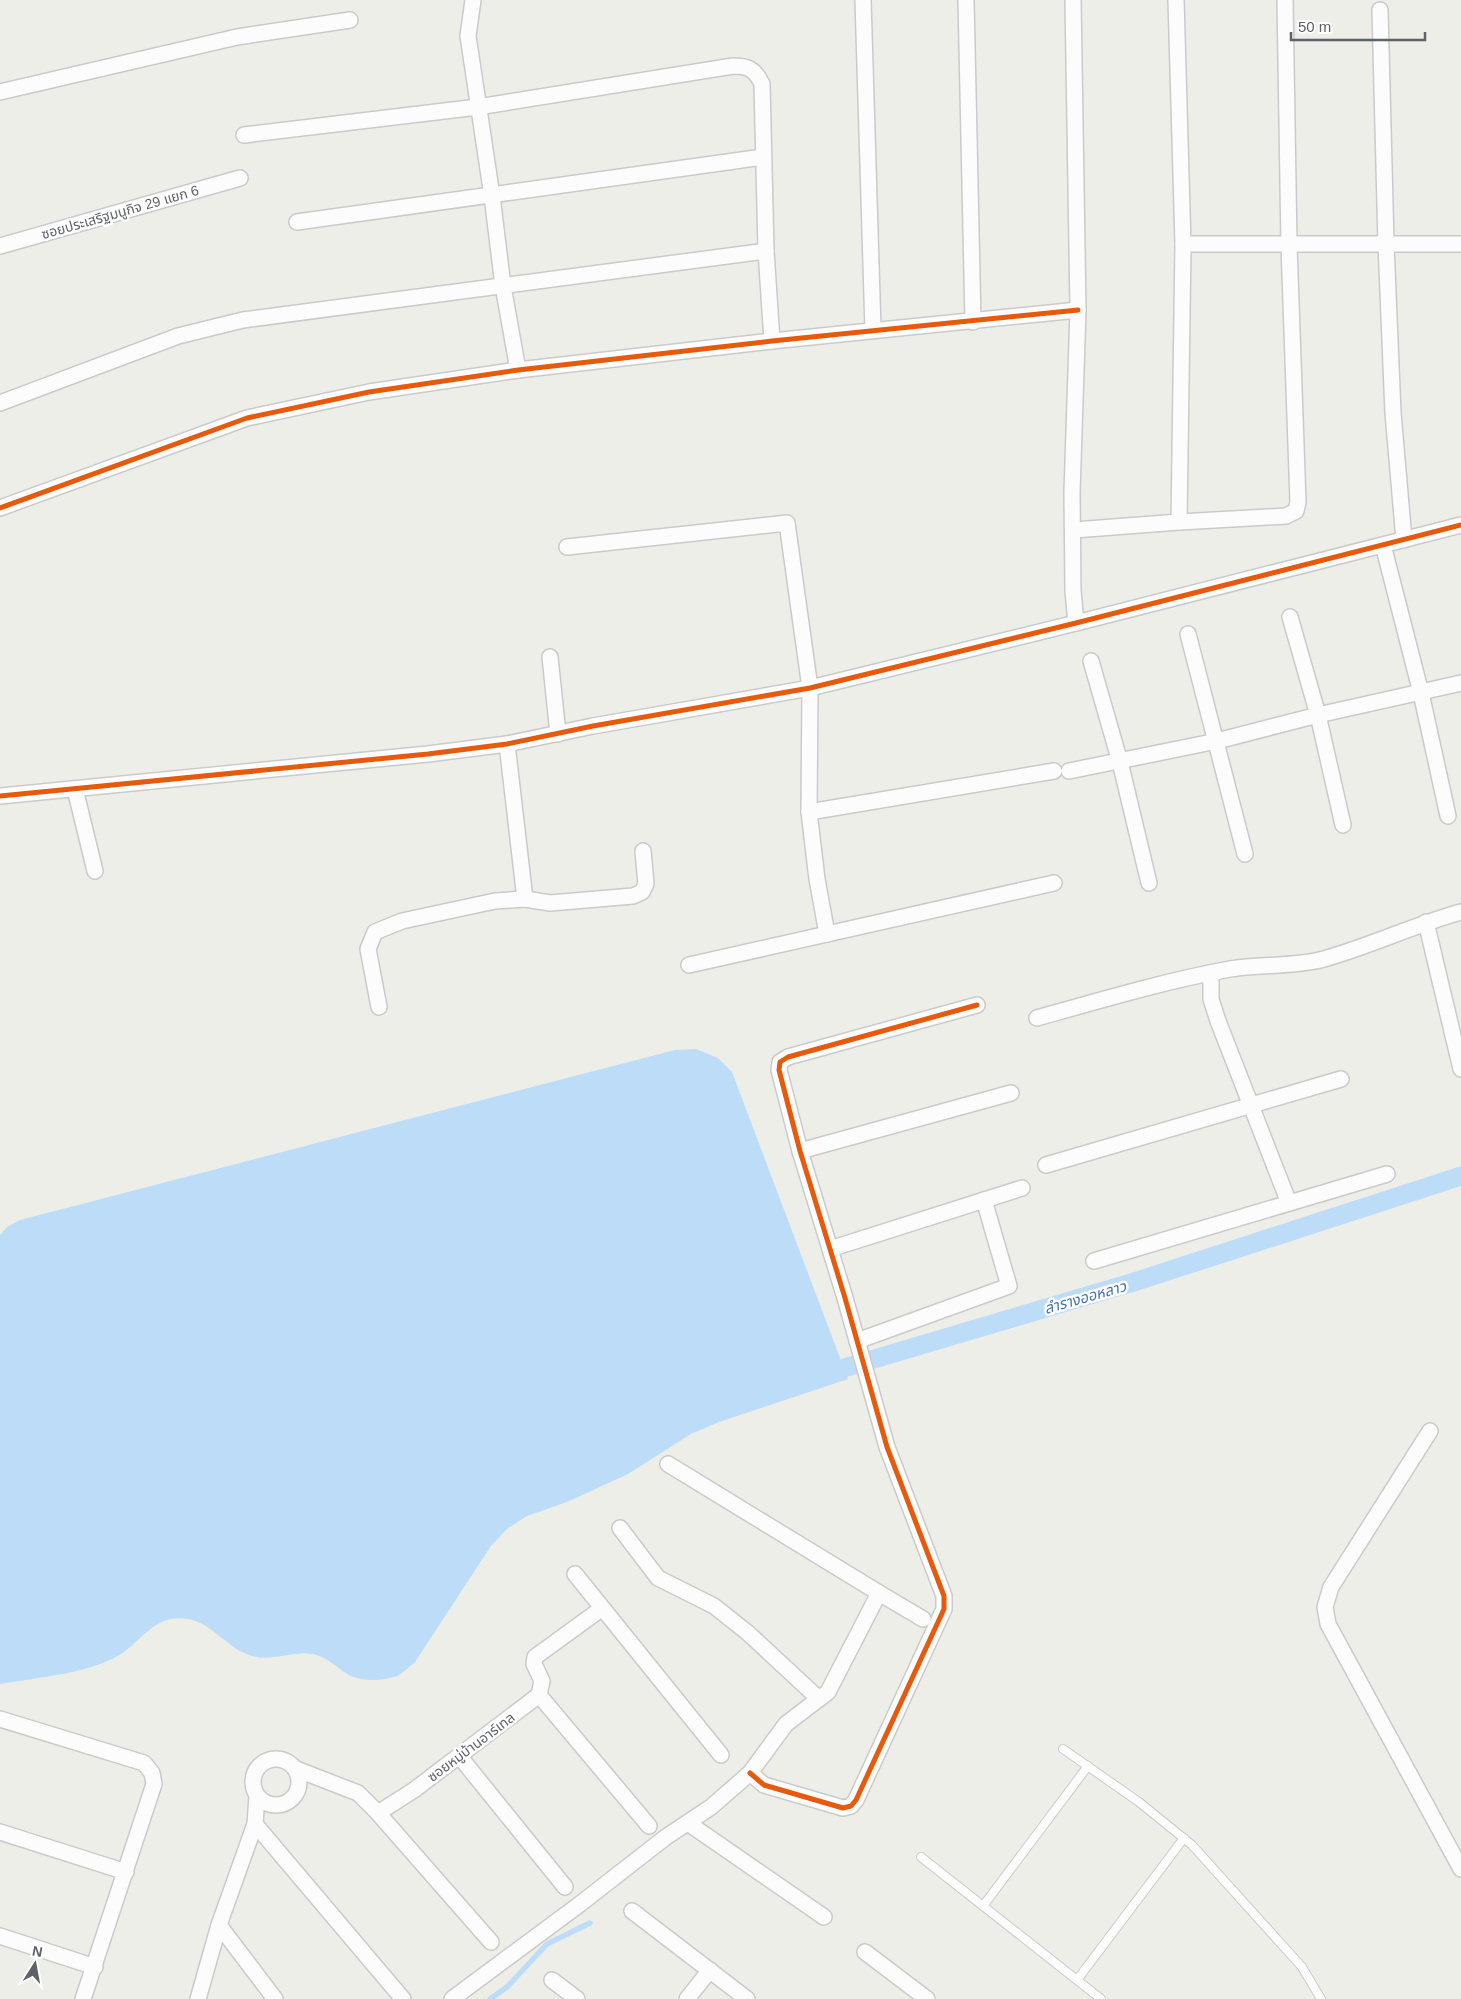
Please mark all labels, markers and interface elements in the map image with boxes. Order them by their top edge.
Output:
scale bar [1291,10,1425,42]
text: 50 m [1298,18,1331,35]
street label: ซอยประเสริฐมนูกิจ 29 แยก 6 [39,182,201,243]
water label: ลำรางออหลาว [1042,1277,1128,1317]
street label: ซอยหมู่บ้านอาร์เทล [424,1709,518,1786]
north arrow [10,1939,60,1989]
text: N [31,1942,44,1960]

